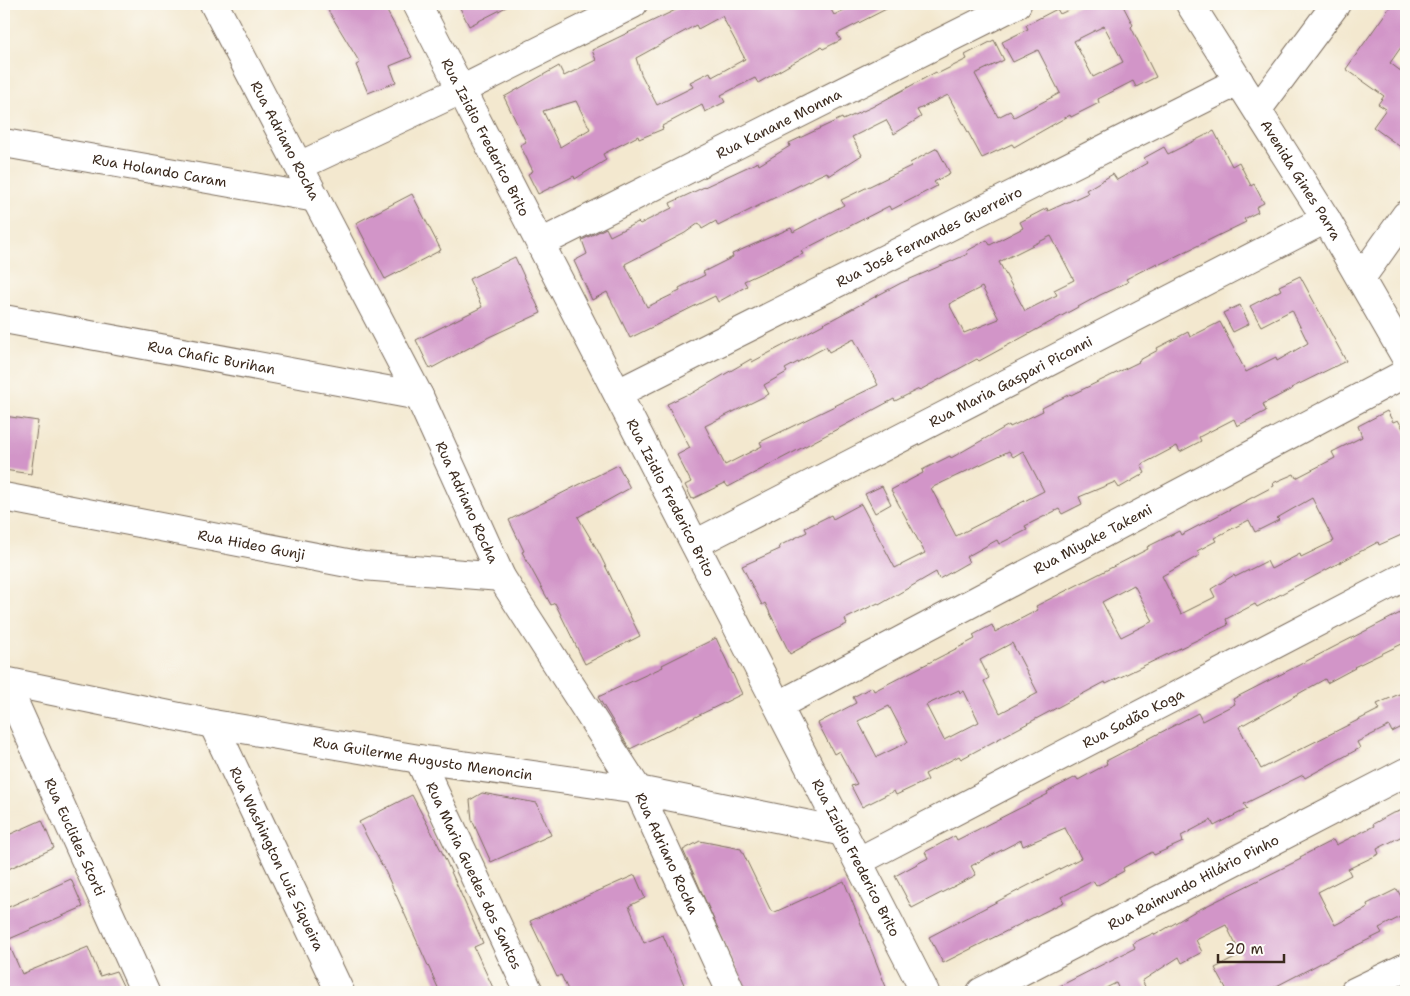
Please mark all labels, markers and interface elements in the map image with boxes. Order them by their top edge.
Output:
street label: Rua Izidio Frederico Brito [438,55,534,219]
street label: Rua Adriano Rocha [247,78,324,203]
street label: Rua Kanane Monma [713,85,845,163]
street label: Avenida Gines Parra [1257,116,1345,244]
street label: Rua Holando Caram [91,150,228,191]
street label: Rua José Fernandes Guerreiro [833,182,1025,291]
street label: Rua Maria Gaspari Piconni [926,332,1095,431]
street label: Rua Chafic Burihan [146,337,277,378]
street label: Rua Izidio Frederico Brito [623,416,719,580]
street label: Rua Adriano Rocha [432,438,503,566]
street label: Rua Miyake Takemi [1030,500,1155,578]
street label: Rua Hideo Gunji [196,525,307,564]
street label: Rua Sadão Koga [1079,684,1187,752]
street label: Rua Guilerme Augusto Menoncin [312,732,534,784]
street label: Rua Washington Luiz Siqueira [226,764,328,954]
street label: Rua Euclides Storti [41,775,109,899]
street label: Rua Izidio Frederico Brito [808,776,904,940]
street label: Rua Maria Guedes dos Santos [422,779,526,972]
street label: Rua Adriano Rocha [631,790,703,917]
street label: Rua Raimundo Hilário Pinho [1105,830,1282,934]
scale bar [1218,931,1284,963]
text: 20 m [1225,939,1264,959]

